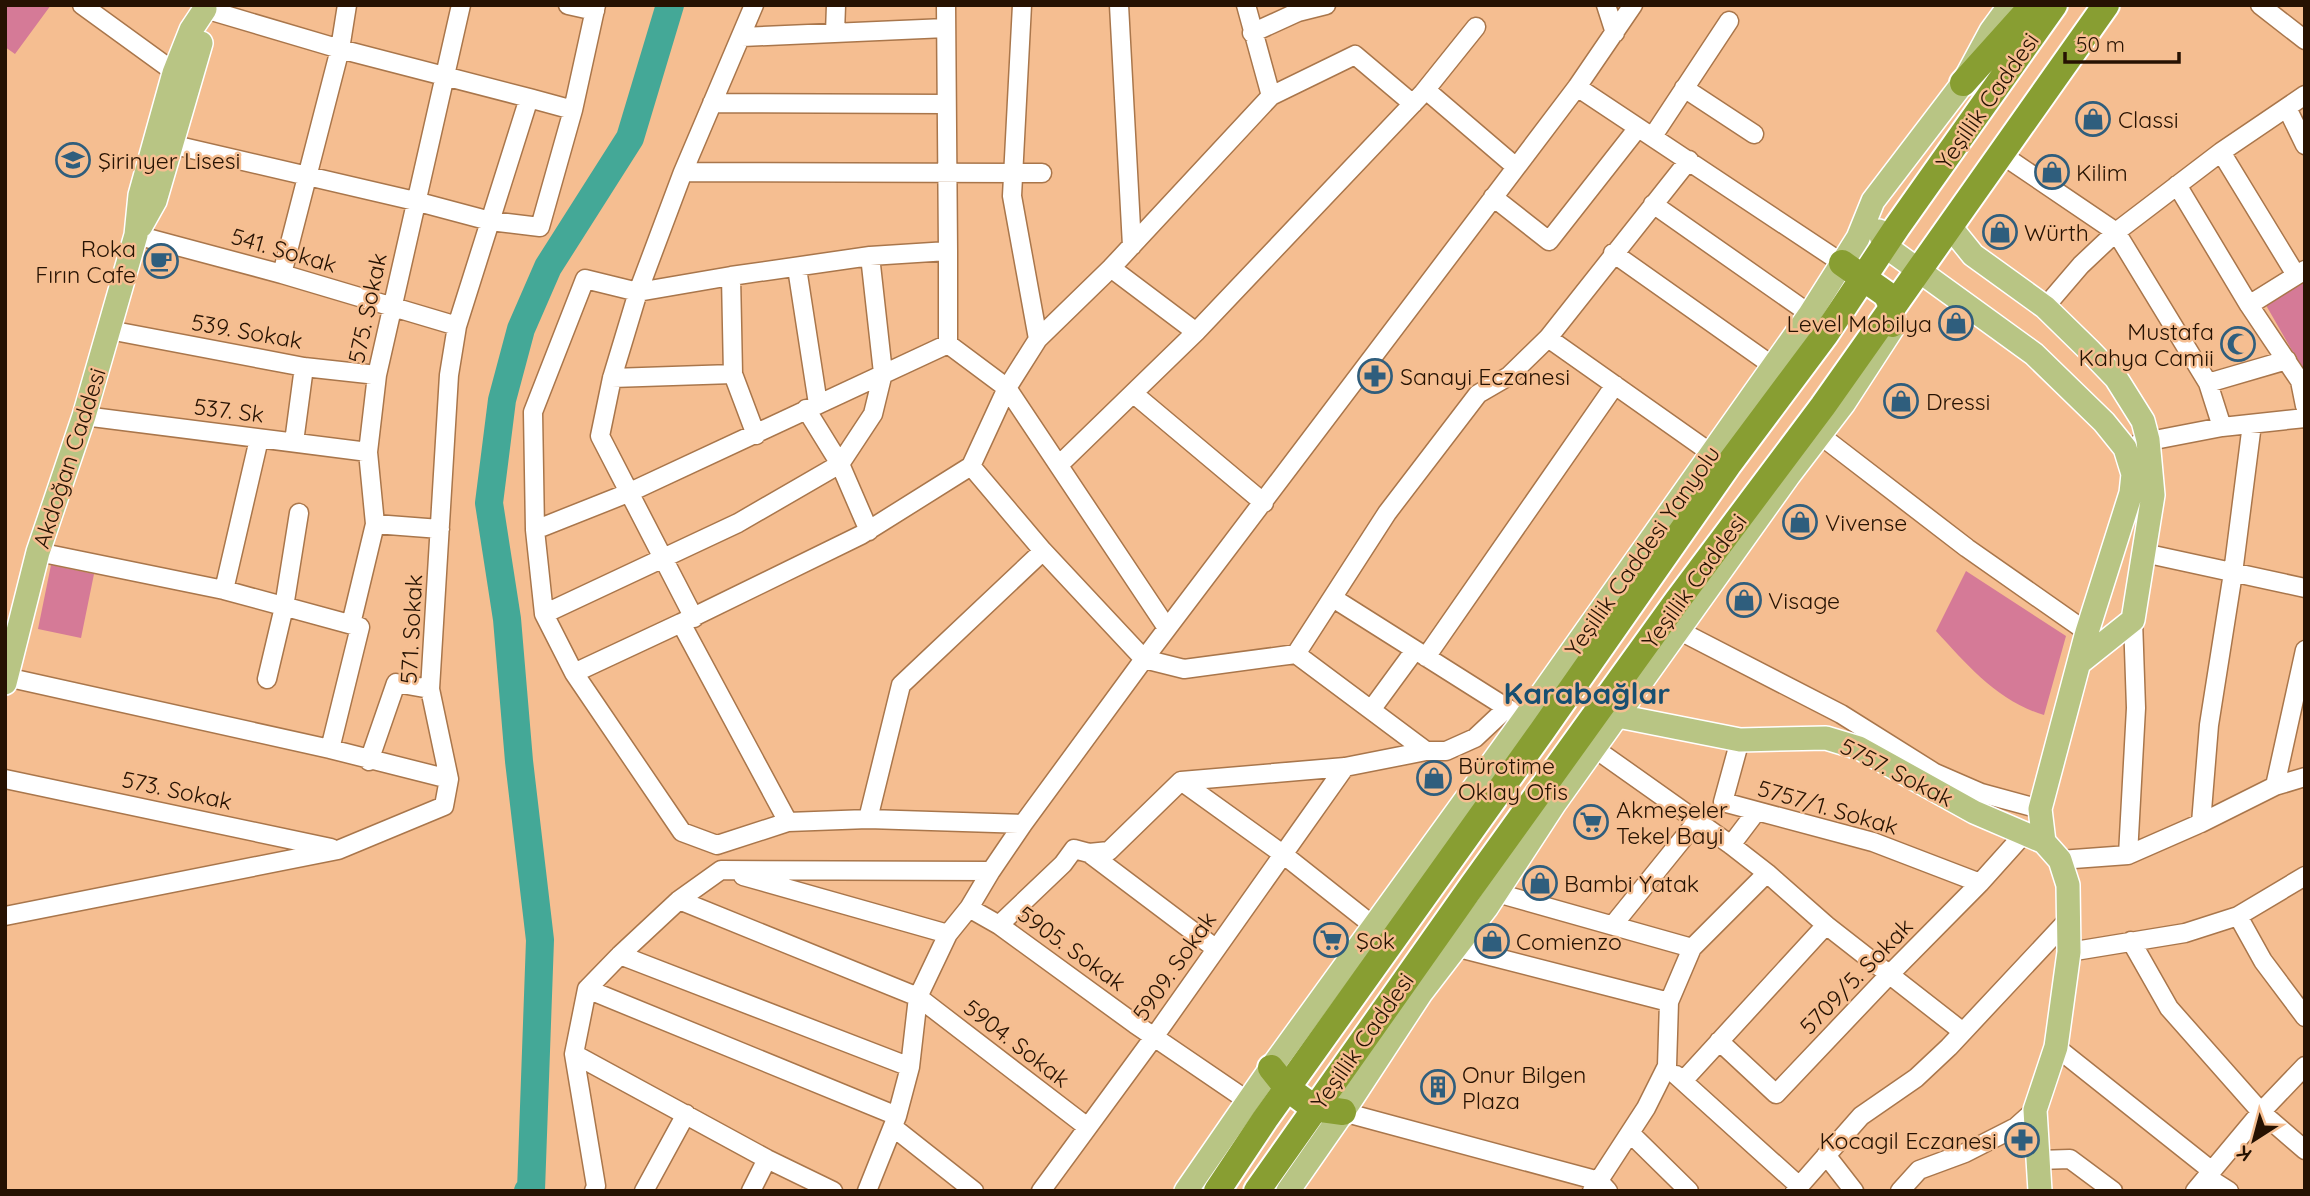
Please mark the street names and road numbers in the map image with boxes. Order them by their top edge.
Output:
street label: Yeşillik Caddesi [1929,27,2045,175]
street label: 541. Sokak [228,221,340,279]
street label: 575. Sokak [341,250,393,366]
street label: 539. Sokak [189,307,305,355]
street label: Akdoğan Caddesi [26,364,112,552]
street label: 537. Sk [192,391,266,429]
street label: Yeşillik Caddesi Yanyolu [1559,440,1725,662]
street label: Yeşillik Caddesi [1636,508,1752,654]
street label: 571. Sokak [394,573,428,685]
street label: 5757. Sokak [1836,731,1958,813]
street label: 573. Sokak [119,764,235,816]
street label: 5757/1. Sokak [1754,773,1902,841]
street label: 5905. Sokak [1012,899,1132,997]
street label: 5909. Sokak [1126,906,1222,1026]
street label: 5709/5. Sokak [1793,912,1919,1040]
street label: Yeşillik Caddesi [1304,967,1420,1115]
street label: 5904. Sokak [958,993,1076,1093]

